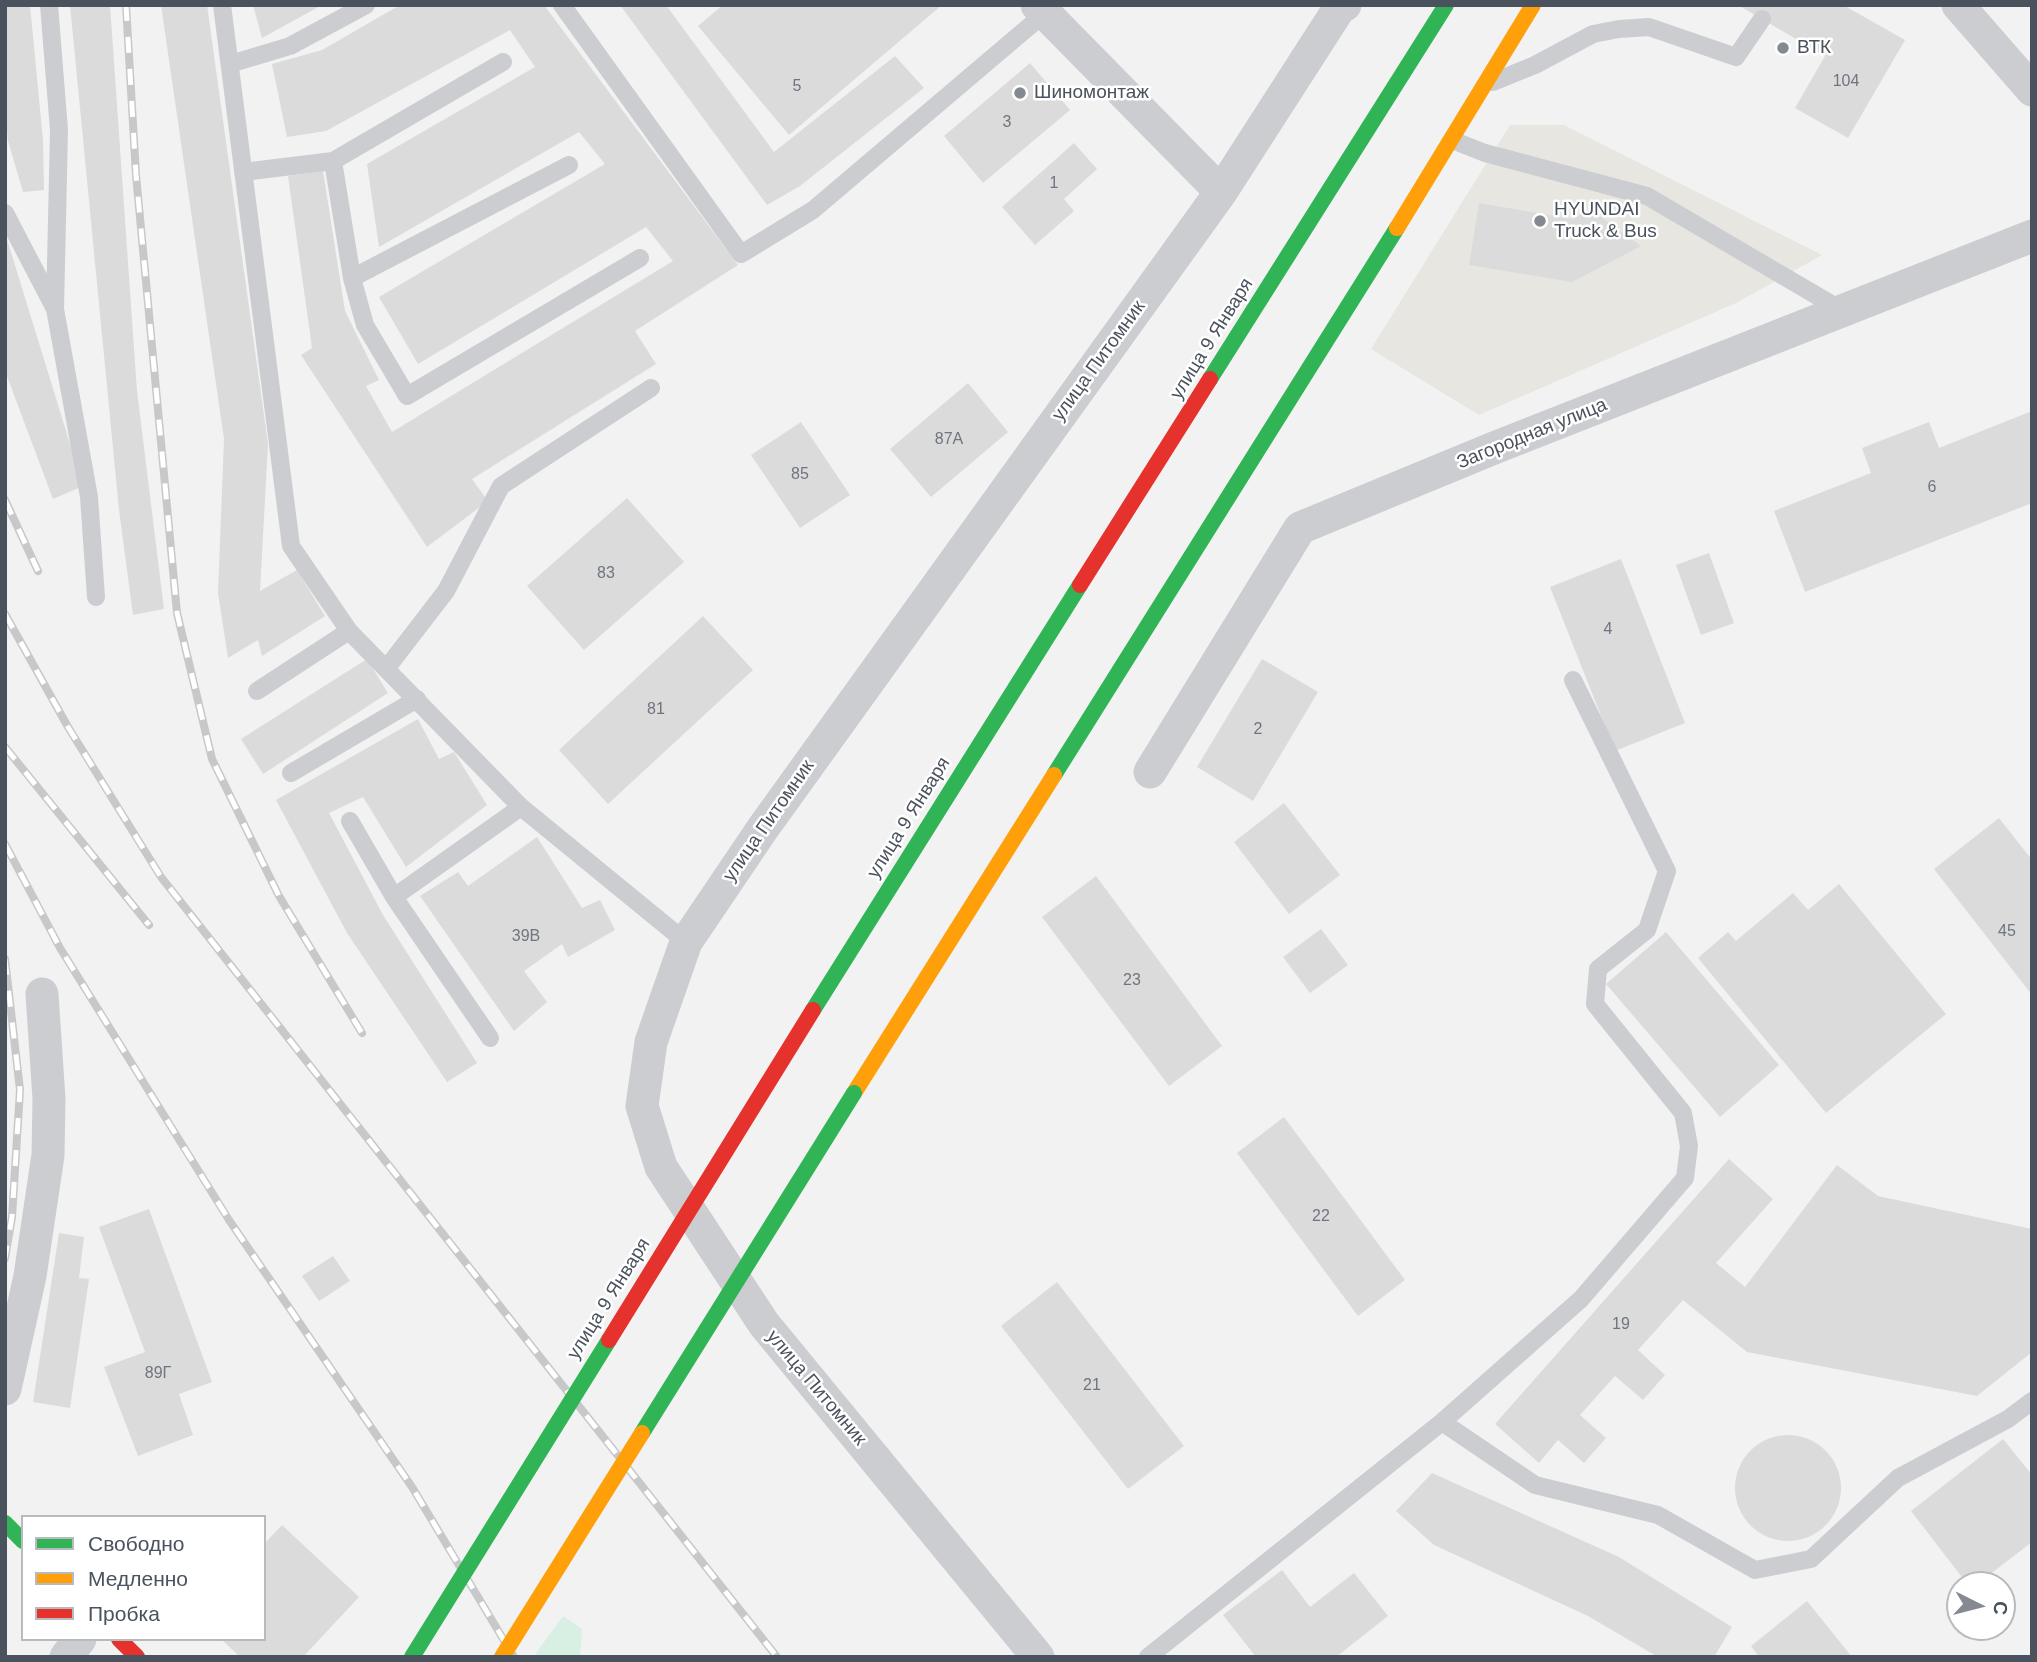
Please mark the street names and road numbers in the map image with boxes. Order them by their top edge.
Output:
street label: улица 9 Января [1166,274,1258,404]
street label: улица Питомник [1048,296,1150,426]
street label: Загородная улица [1454,394,1610,474]
street label: улица 9 Января [863,753,955,883]
street label: улица Питомник [719,756,819,886]
street label: улица 9 Января [563,1234,655,1364]
street label: улица Питомник [761,1326,871,1450]

